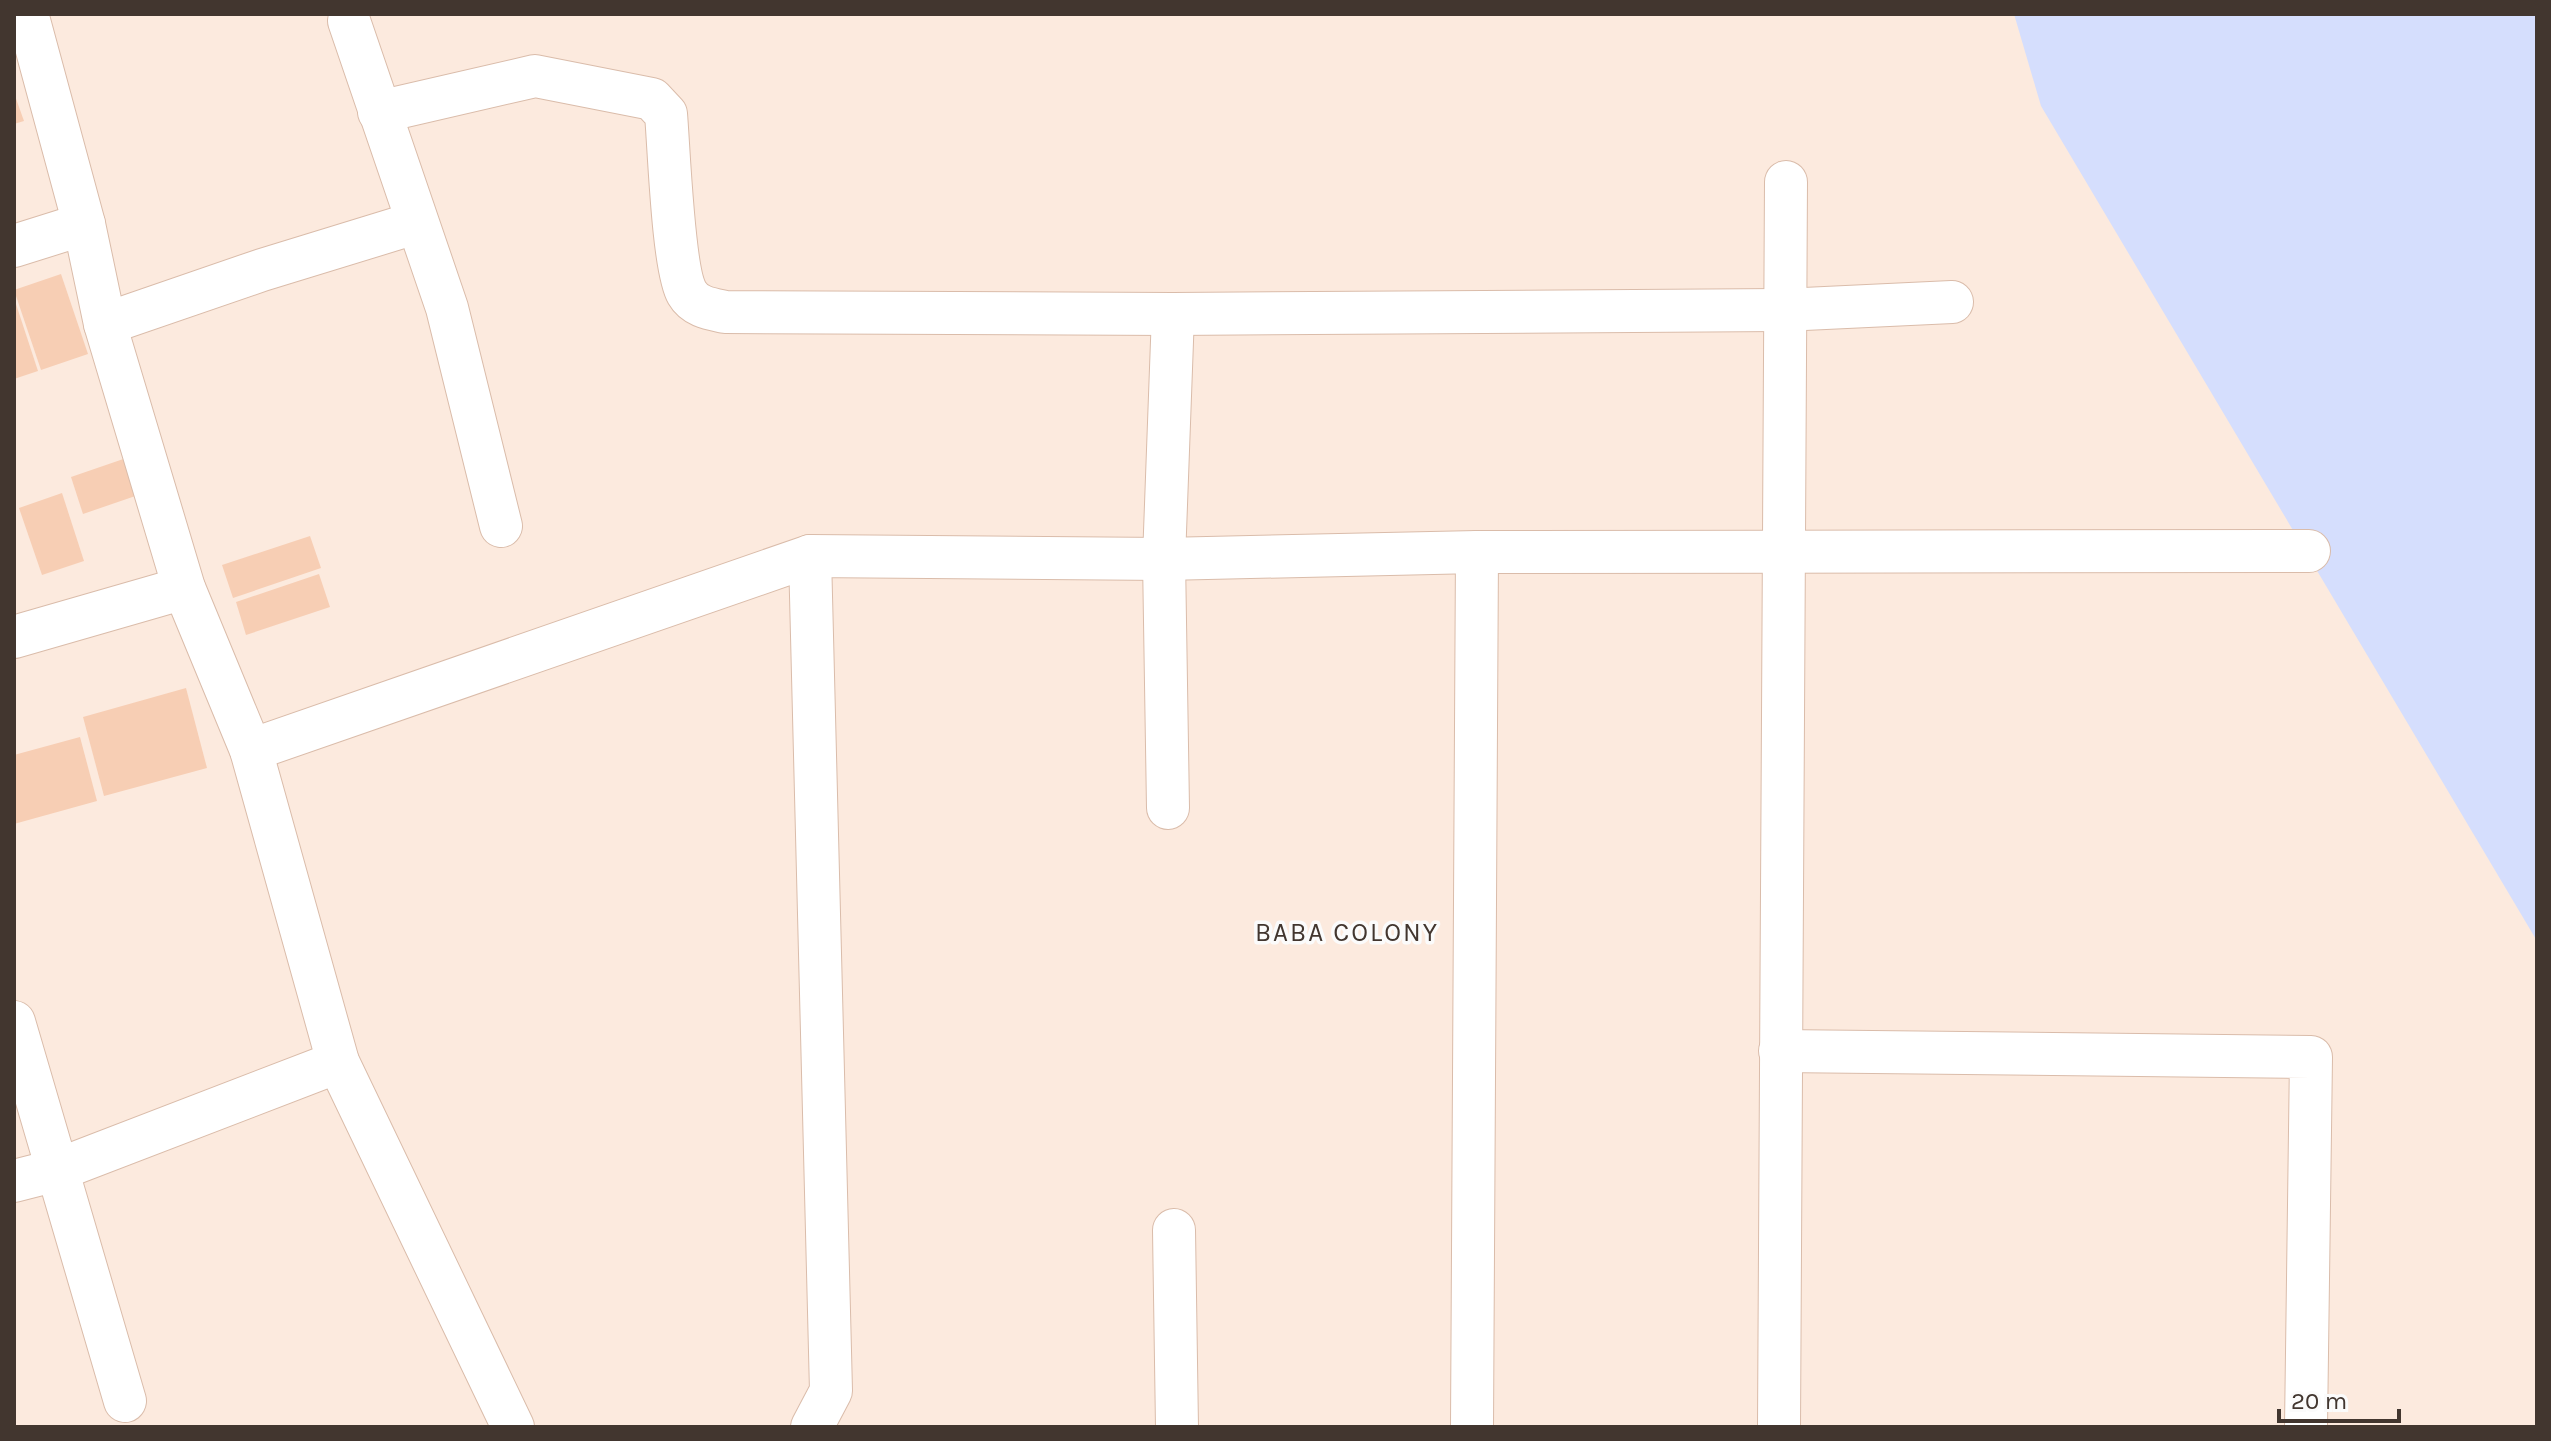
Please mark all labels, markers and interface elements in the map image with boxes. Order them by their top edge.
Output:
district label: BABA COLONY [1255,917,1439,948]
scale bar [2279,1373,2399,1423]
text: 20 m [2291,1387,2347,1415]

